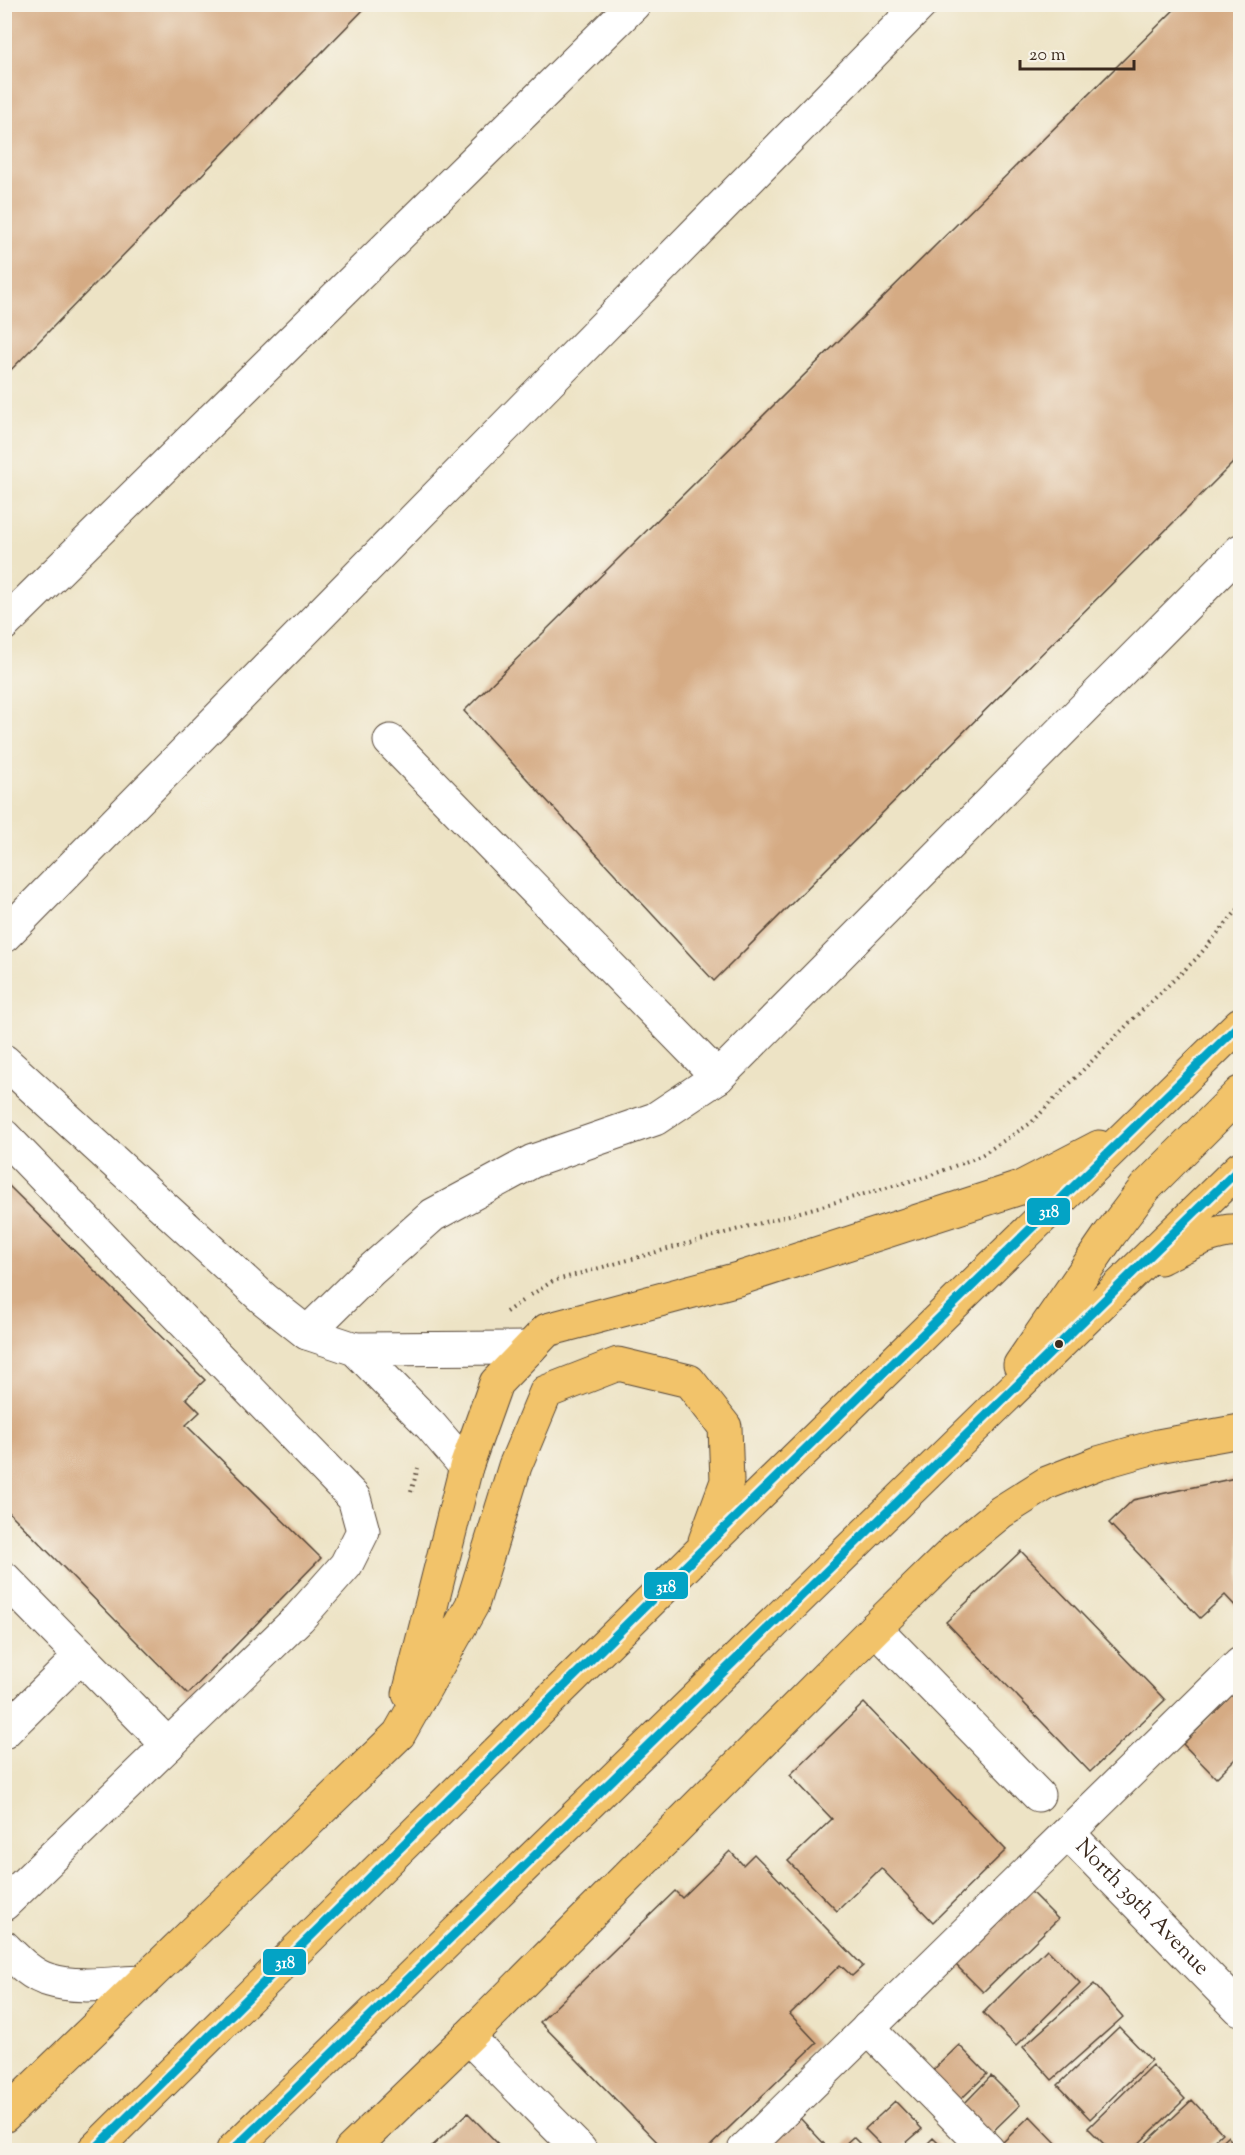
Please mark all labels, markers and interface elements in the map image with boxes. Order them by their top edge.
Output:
scale bar [1020,33,1134,71]
text: 20 m [1029,43,1066,69]
line badge: 318 [1026,1197,1071,1226]
text: 318 [1039,1202,1059,1225]
unlabelled marker [1053,1338,1065,1350]
line badge: 318 [643,1571,689,1600]
text: 318 [656,1577,676,1600]
street label: North 39th Avenue [1067,1832,1216,1984]
line badge: 318 [262,1948,307,1976]
text: 318 [275,1953,295,1976]

